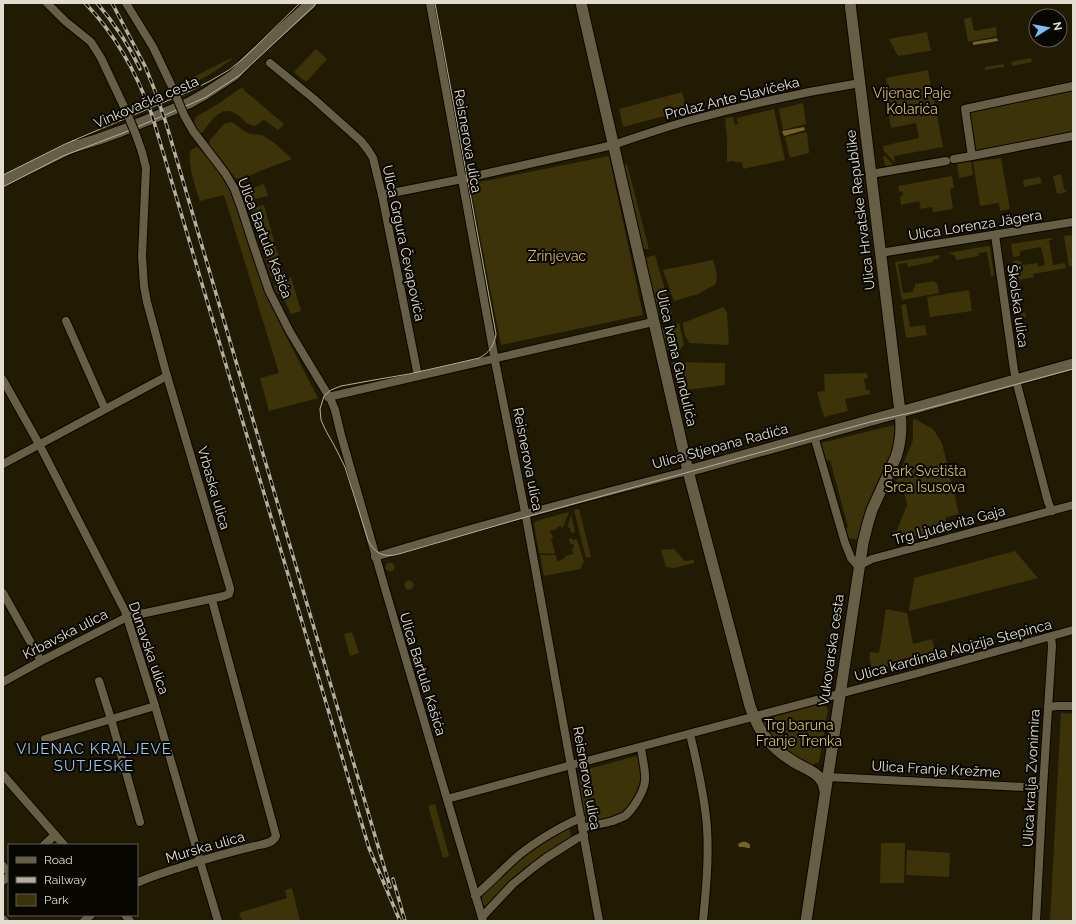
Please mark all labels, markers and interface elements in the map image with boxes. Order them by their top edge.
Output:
north arrow [1028,8,1068,48]
text: N [1050,21,1065,32]
street label: Vinkovačka cesta [91,73,201,131]
street label: Prolaz Ante Slavičeka [663,74,801,122]
park label: Vijenac Paje Kolarića [873,85,951,117]
street label: Reisnerova ulica [451,88,485,194]
street label: Ulica Hrvatske Republike [842,129,878,291]
street label: Ulica Grgura Čevapovića [380,163,430,322]
street label: Ulica Bartula Kašića [235,175,295,301]
street label: Ulica Lorenza Jägera [907,207,1043,243]
park label: Zrinjevac [528,248,587,264]
street label: Školska ulica [1004,263,1034,348]
street label: Ulica Ivana Gundulića [653,288,701,428]
street label: Reisnerova ulica [510,406,546,512]
street label: Ulica Stjepana Radića [650,420,790,472]
street label: Vrbaska ulica [194,444,234,532]
park label: Park Svetišta Srca Isusova [884,463,966,495]
street label: Trg Ljudevita Gaja [891,502,1007,548]
street label: Vukovarska cesta [815,593,847,707]
street label: Dunavska ulica [126,600,172,696]
street label: Krbavska ulica [20,606,110,662]
street label: Ulica Bartula Kašića [397,611,449,737]
street label: Ulica kardinala Alojzija Stepinca [853,616,1053,684]
street label: Ulica kralja Zvonimira [1019,709,1043,847]
park label: Trg baruna Franje Trenka [756,717,842,749]
street label: Reisnerova ulica [570,725,604,831]
district label: VIJENAC KRALJEVE SUTJESKE [16,740,172,775]
street label: Ulica Franje Krežme [871,758,1001,780]
street label: Murska ulica [164,828,246,866]
legend [8,844,138,916]
text: Road [44,853,73,867]
text: Railway [44,873,87,887]
text: Park [44,893,69,907]

